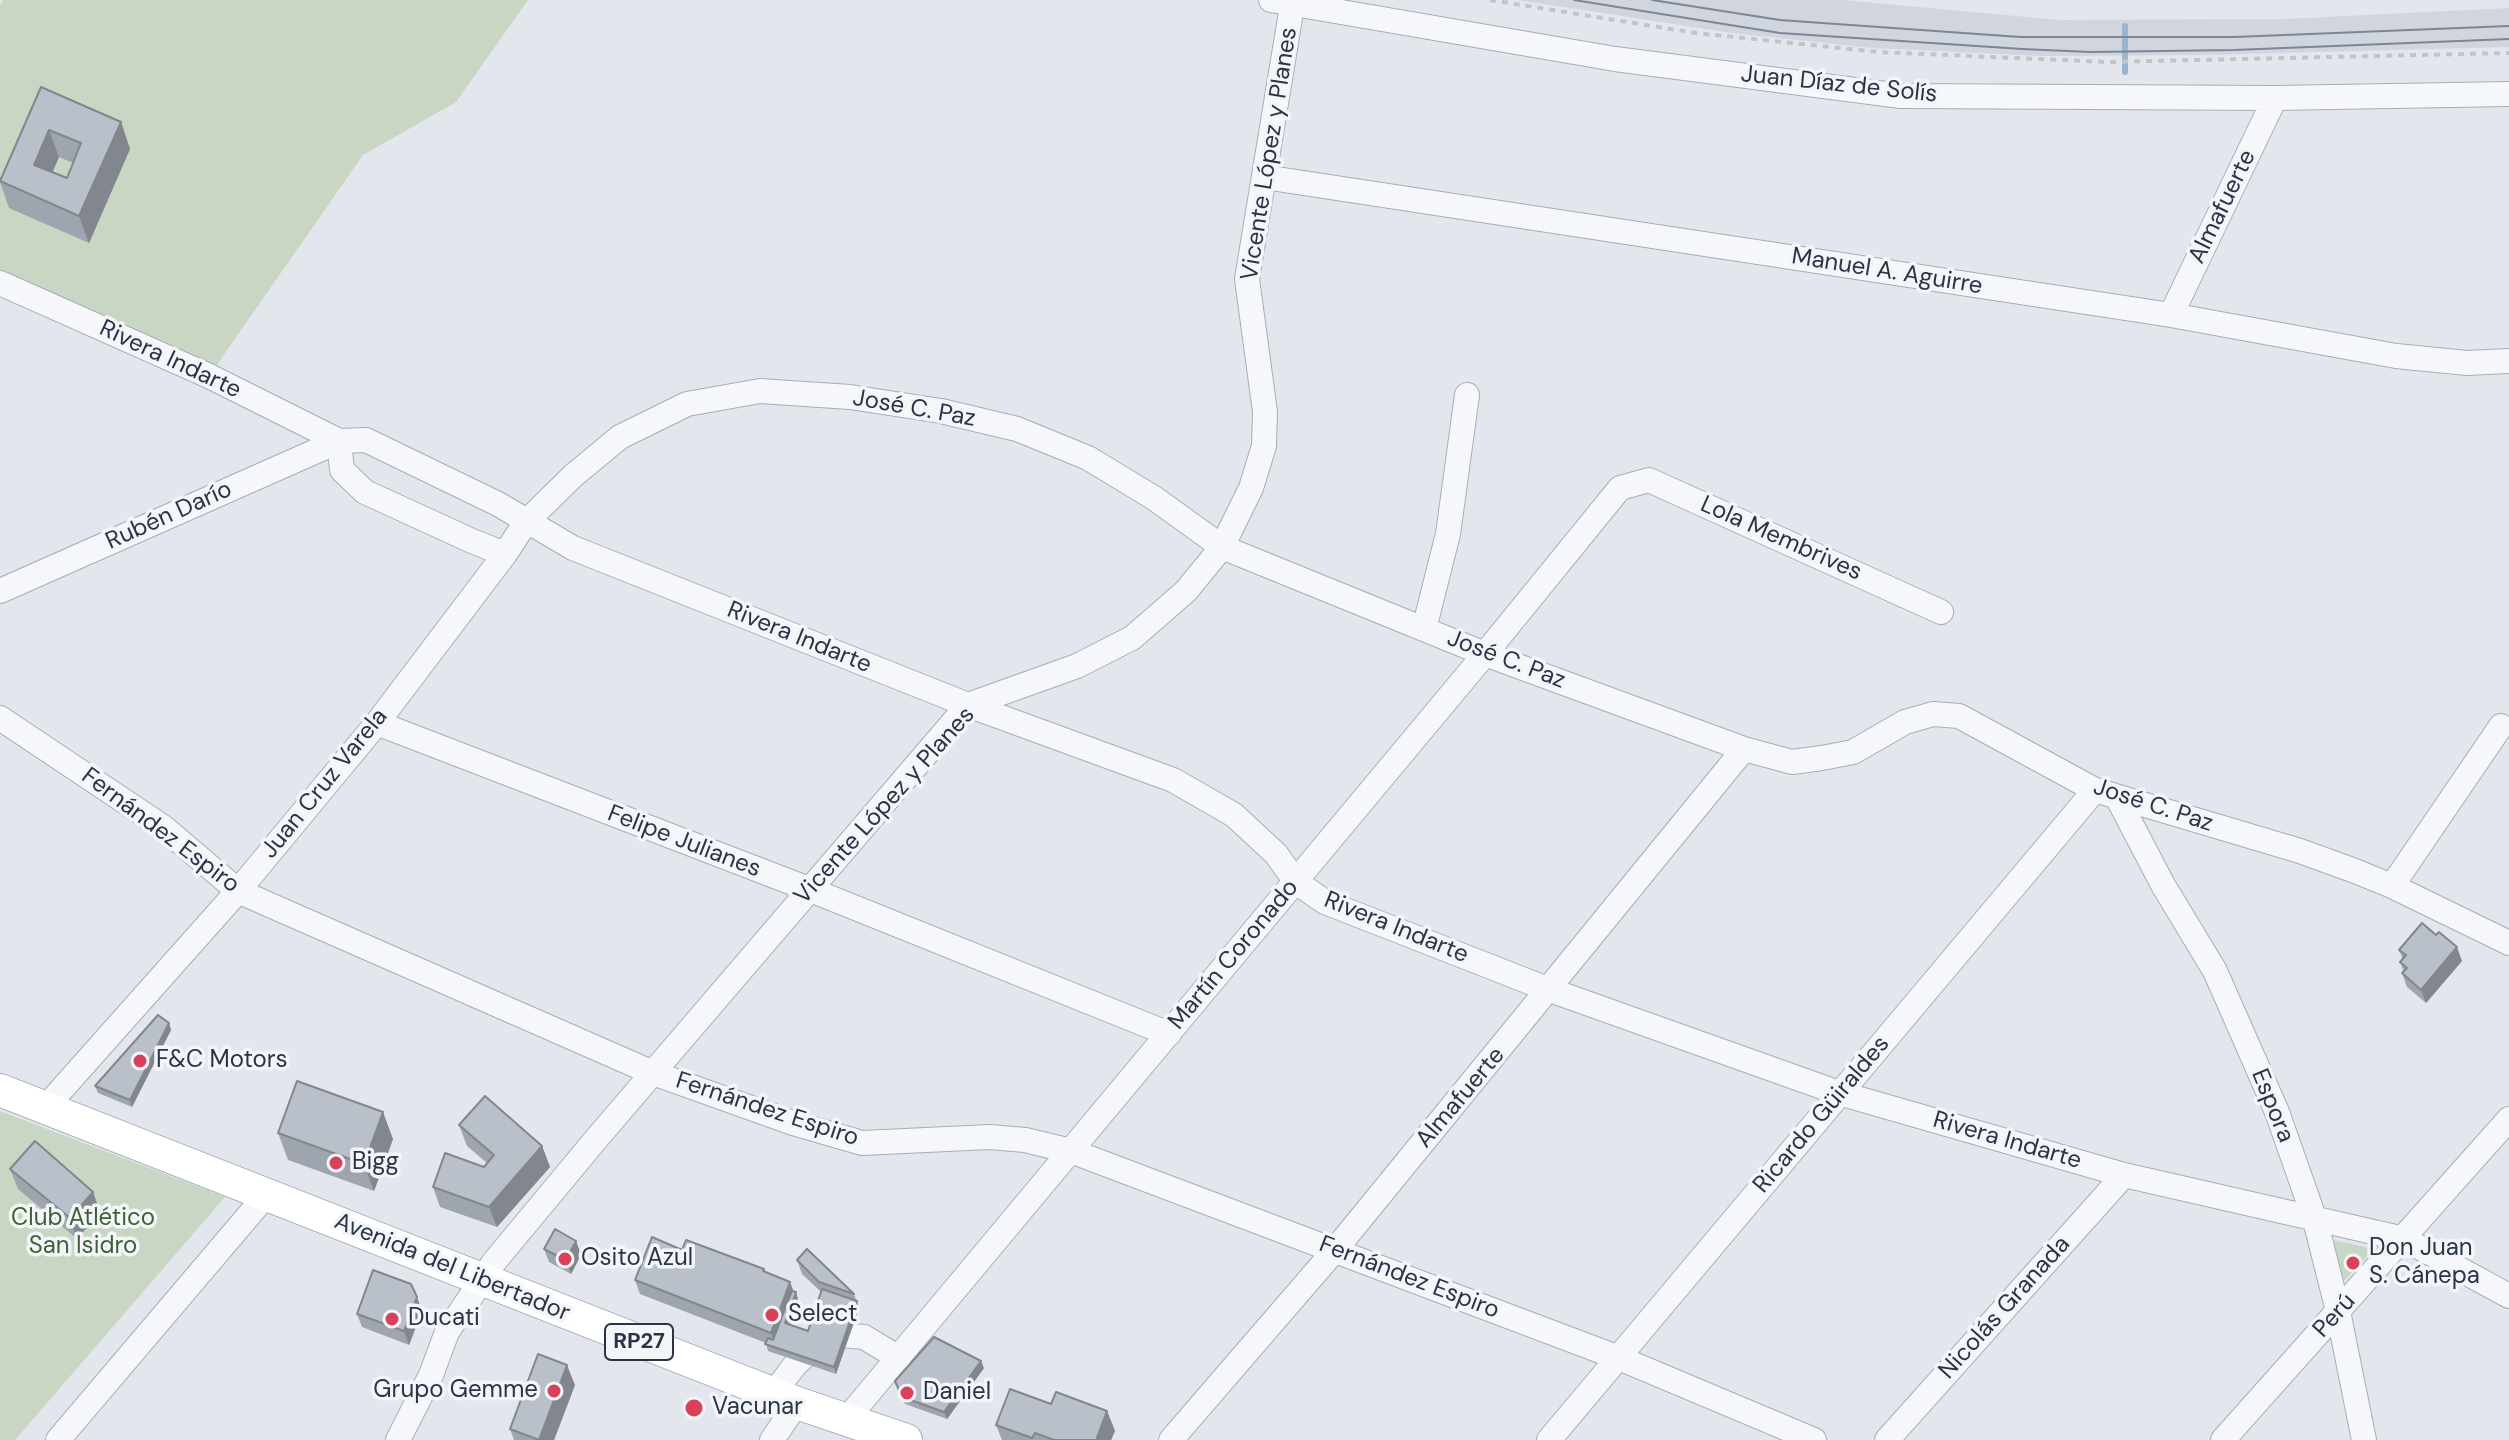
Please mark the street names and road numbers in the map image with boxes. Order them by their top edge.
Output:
street label: Vicente López y Planes [1236,25,1304,283]
street label: Juan Díaz de Solís [1739,60,1939,110]
street label: Almafuerte [2183,145,2263,269]
street label: Manuel A. Aguirre [1789,243,1985,301]
street label: Rivera Indarte [95,315,245,405]
street label: José C. Paz [850,384,978,434]
street label: Rubén Darío [102,475,236,557]
street label: Lola Membrives [1696,491,1866,587]
street label: Rivera Indarte [723,596,875,680]
street label: José C. Paz [1443,624,1569,696]
street label: Vicente López y Planes [789,701,981,911]
street label: Juan Cruz Varela [256,703,394,865]
street label: Fernández Espiro [75,762,245,900]
street label: José C. Paz [2090,773,2216,839]
street label: Felipe Julianes [603,800,765,884]
street label: Martín Coronado [1163,874,1305,1036]
street label: Rivera Indarte [1320,886,1472,970]
street label: Ricardo Güiraldes [1748,1030,1896,1200]
street label: Almafuerte [1410,1042,1512,1154]
street label: Espora [2244,1065,2300,1147]
street label: Fernández Espiro [672,1067,862,1153]
street label: Rivera Indarte [1929,1106,2085,1176]
street label: Avenida del Libertador [330,1208,574,1328]
street label: Fernández Espiro [1315,1230,1503,1326]
street label: Nicolás Granada [1933,1231,2077,1385]
street label: Perú [2308,1288,2362,1344]
road number: RP27 [605,1324,673,1360]

